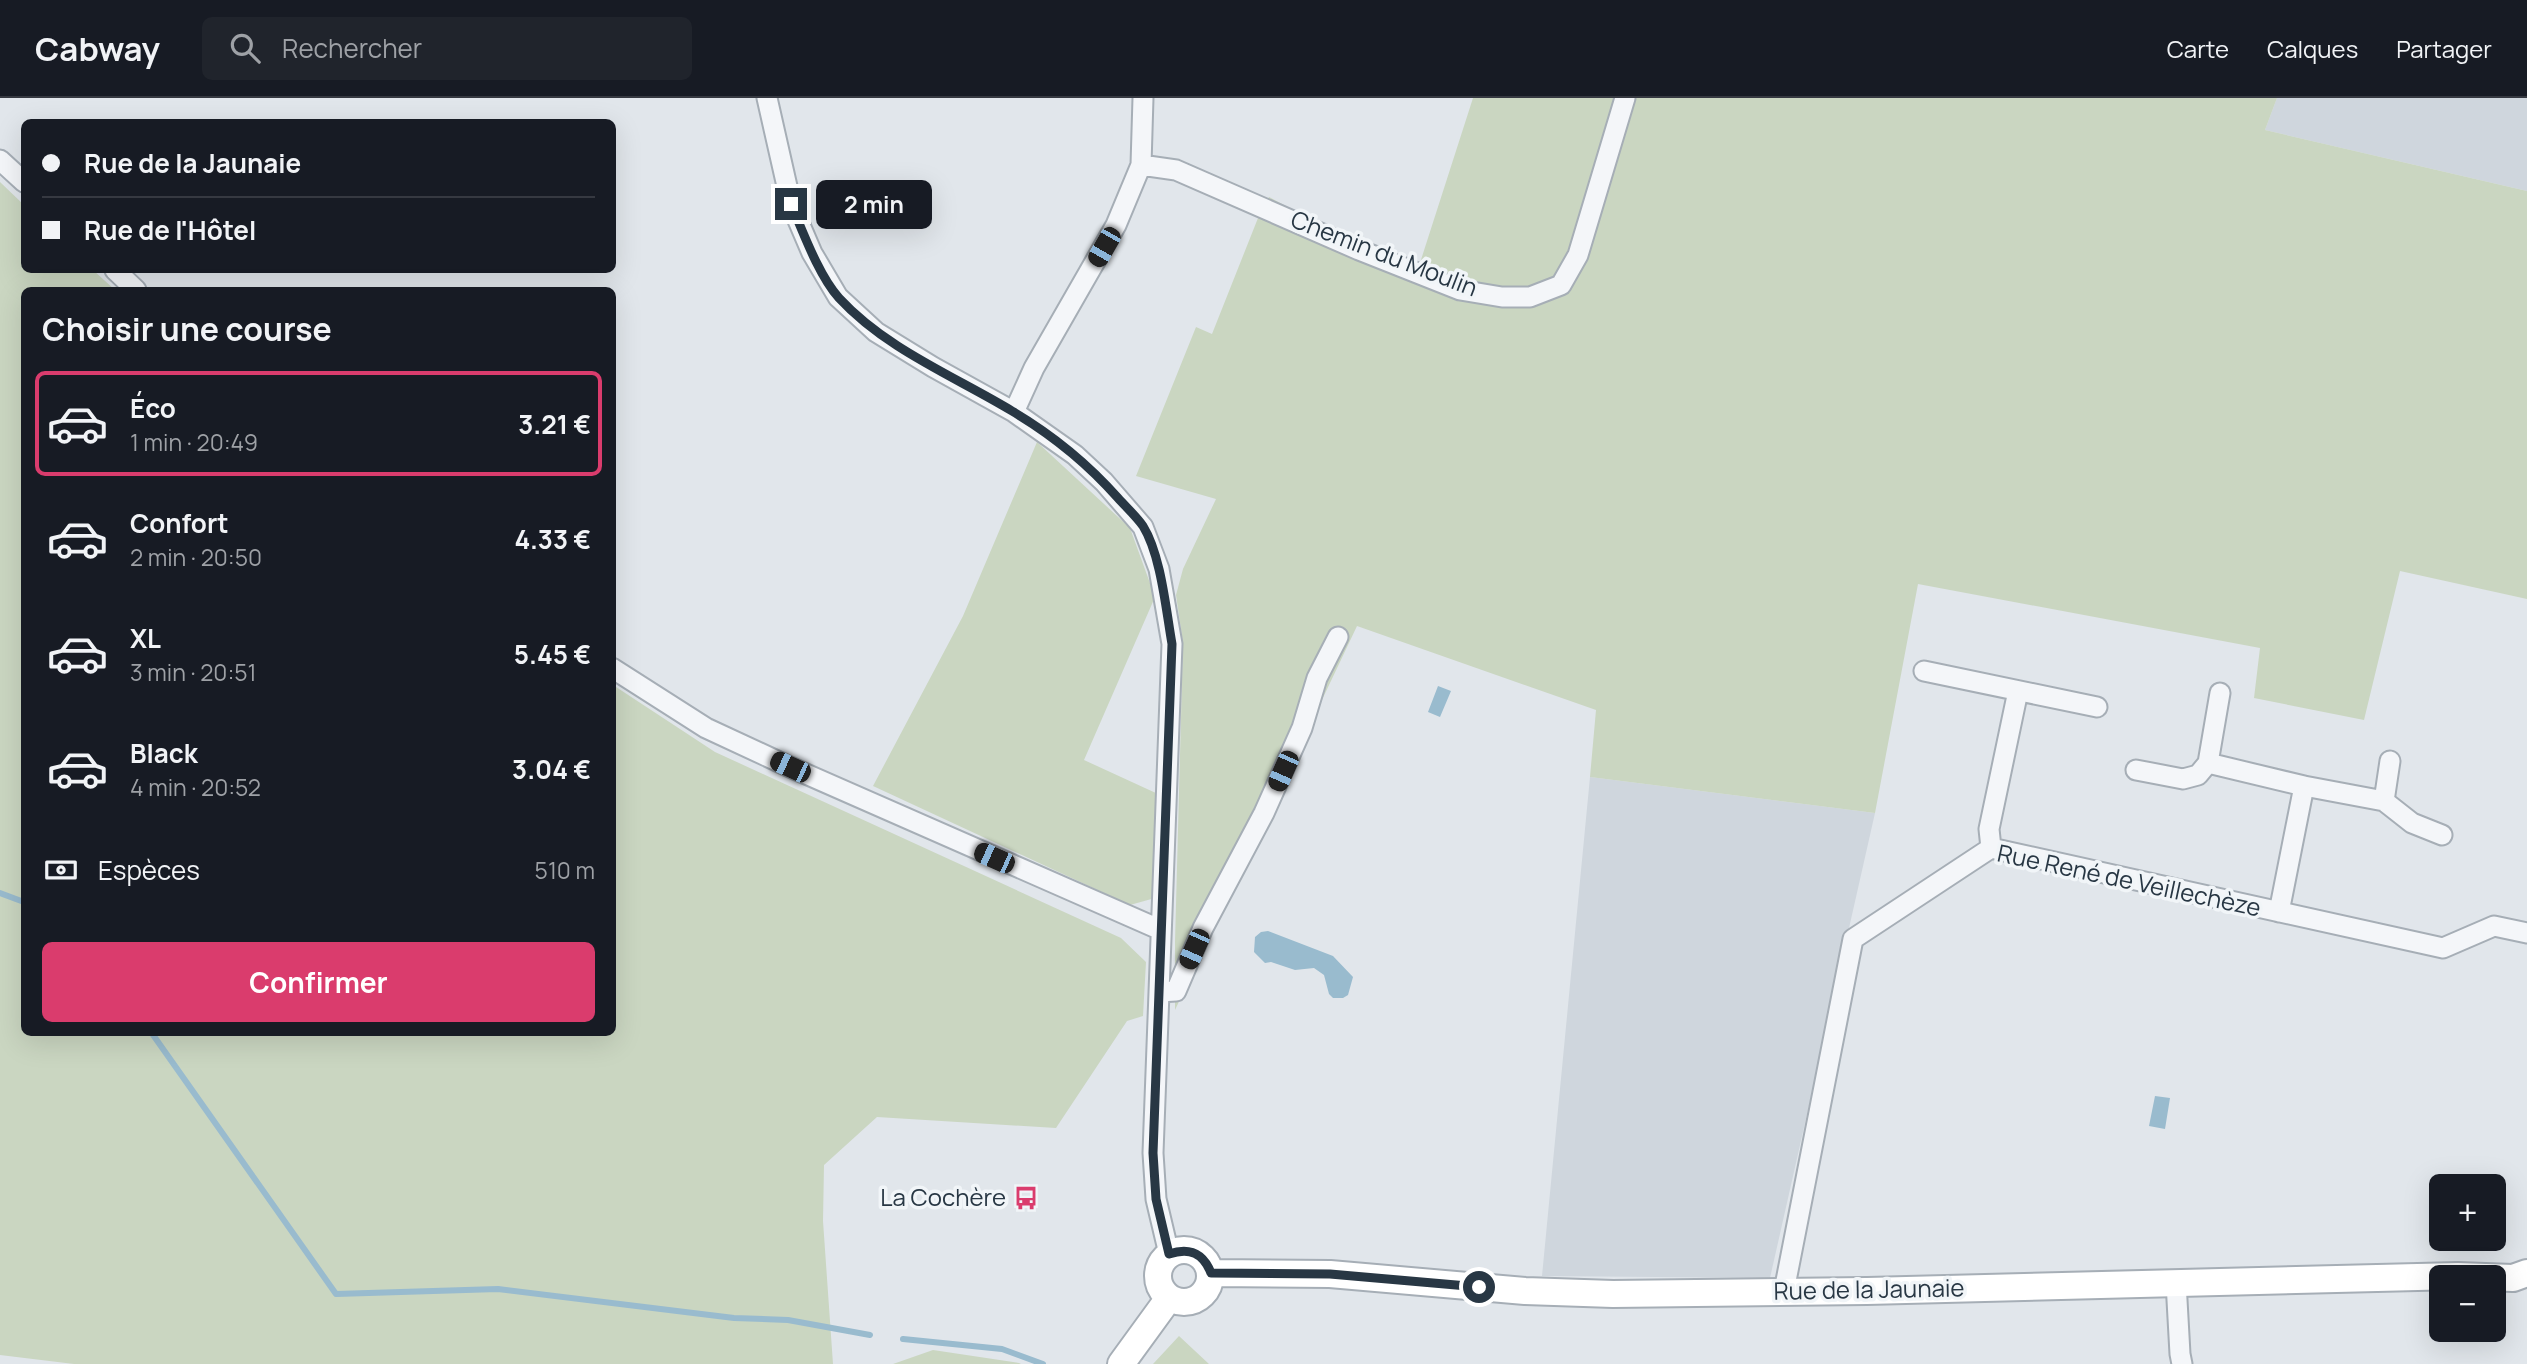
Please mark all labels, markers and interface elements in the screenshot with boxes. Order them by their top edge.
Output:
search box [202,17,692,80]
text: Cabway [35,26,160,71]
icon: search [226,29,264,67]
text: Rechercher [282,30,422,66]
text: Carte [2167,32,2229,65]
text: Calques [2267,32,2358,65]
text: Partager [2396,32,2492,65]
text: Rue de la Jaunaie [84,145,301,181]
callout: 2 min [816,180,931,228]
route end [775,188,807,220]
text: 2 min [844,188,904,220]
street label: Chemin du Moulin [1286,202,1483,303]
text: Rue de l'Hôtel [84,212,256,248]
car [1085,224,1124,270]
text: Choisir une course [42,307,332,351]
text: Éco [130,390,176,426]
icon: car [46,392,109,455]
text: 3.21 € [518,406,591,442]
text: 1 min · 20:49 [130,426,258,458]
text: Confort [130,505,229,541]
icon: car [46,507,109,570]
text: 4.33 € [515,521,591,557]
text: 2 min · 20:50 [130,541,262,573]
text: XL [130,620,161,656]
icon: car [46,622,109,685]
text: 5.45 € [514,636,591,672]
text: 3 min · 20:51 [130,656,257,688]
text: Black [130,735,198,771]
icon: car [46,737,109,800]
car [1265,748,1302,794]
car [767,749,814,785]
text: 3.04 € [512,751,591,787]
text: 4 min · 20:52 [130,771,261,803]
street label: Rue René de Veillechèze [1995,835,2264,924]
car [971,840,1018,876]
icon: cash [42,851,80,889]
text: Espèces [98,852,200,888]
text: 510 m [535,854,595,886]
car [1176,926,1213,972]
button: Confirmer [42,942,595,1022]
map controls [2429,1174,2506,1342]
button: + [2429,1174,2506,1251]
place label: La Cochère [880,1180,1006,1213]
bus stop icon: La Cochère [1012,1184,1040,1212]
button: − [2429,1265,2506,1342]
street label: Rue de la Jaunaie [1773,1270,1965,1307]
route start [1463,1271,1495,1303]

